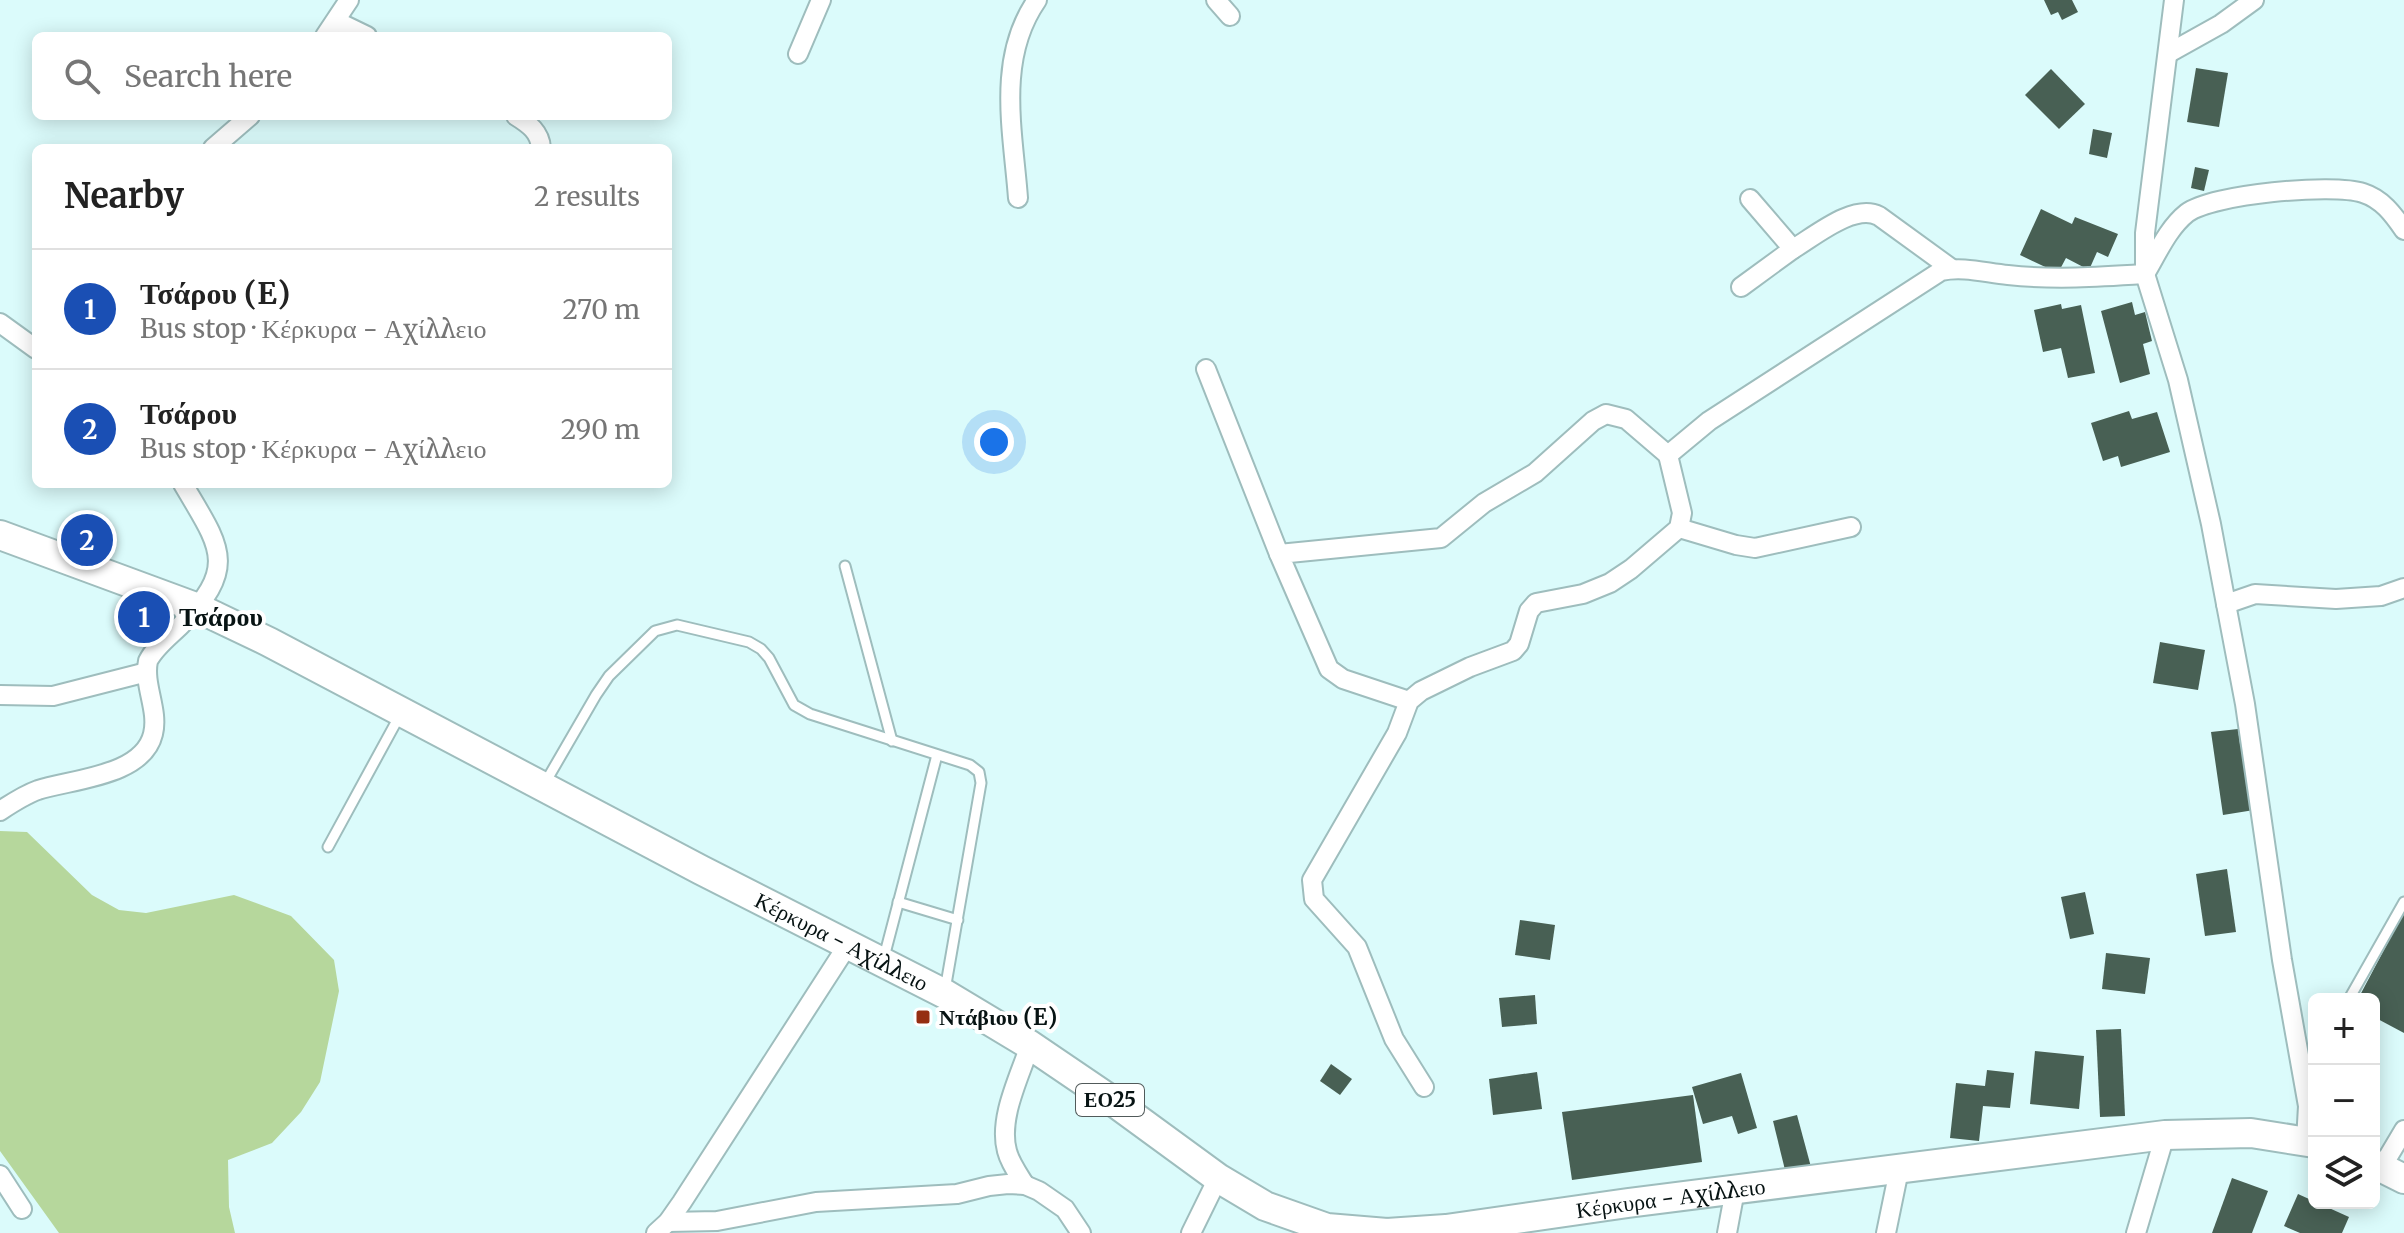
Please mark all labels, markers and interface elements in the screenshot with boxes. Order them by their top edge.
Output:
search box [32,32,672,120]
icon: search [60,54,104,98]
text: Search here [124,57,292,95]
text: Nearby [64,175,184,217]
text: 2 results [534,180,640,213]
text: Τσάρου (E) [140,274,290,312]
text: 1 [84,293,96,326]
text: 270 m [563,293,640,326]
text: Bus stop · Κέρκυρα - Αχίλλειο [140,312,486,345]
text: Τσάρου [140,394,237,432]
text: 2 [82,413,98,446]
text: 290 m [561,413,640,446]
your location [974,422,1014,462]
text: Bus stop · Κέρκυρα - Αχίλλειο [140,432,486,465]
pin: 2 [61,510,113,570]
pin: 1 [118,587,170,647]
district label: Τσάρου [179,600,263,633]
street label: Κέρκυρα - Αχίλλειο [750,886,933,997]
map controls [2308,993,2380,1209]
button: + [2308,993,2380,1065]
place label: Ντάβιου (E) [939,1003,1057,1031]
marker: Ντάβιου (E) [914,1008,932,1026]
button: − [2308,1065,2380,1137]
road number: ΕΟ25 [1076,1084,1144,1116]
button: layers [2308,1137,2380,1209]
street label: Κέρκυρα - Αχίλλειο [1574,1172,1767,1224]

